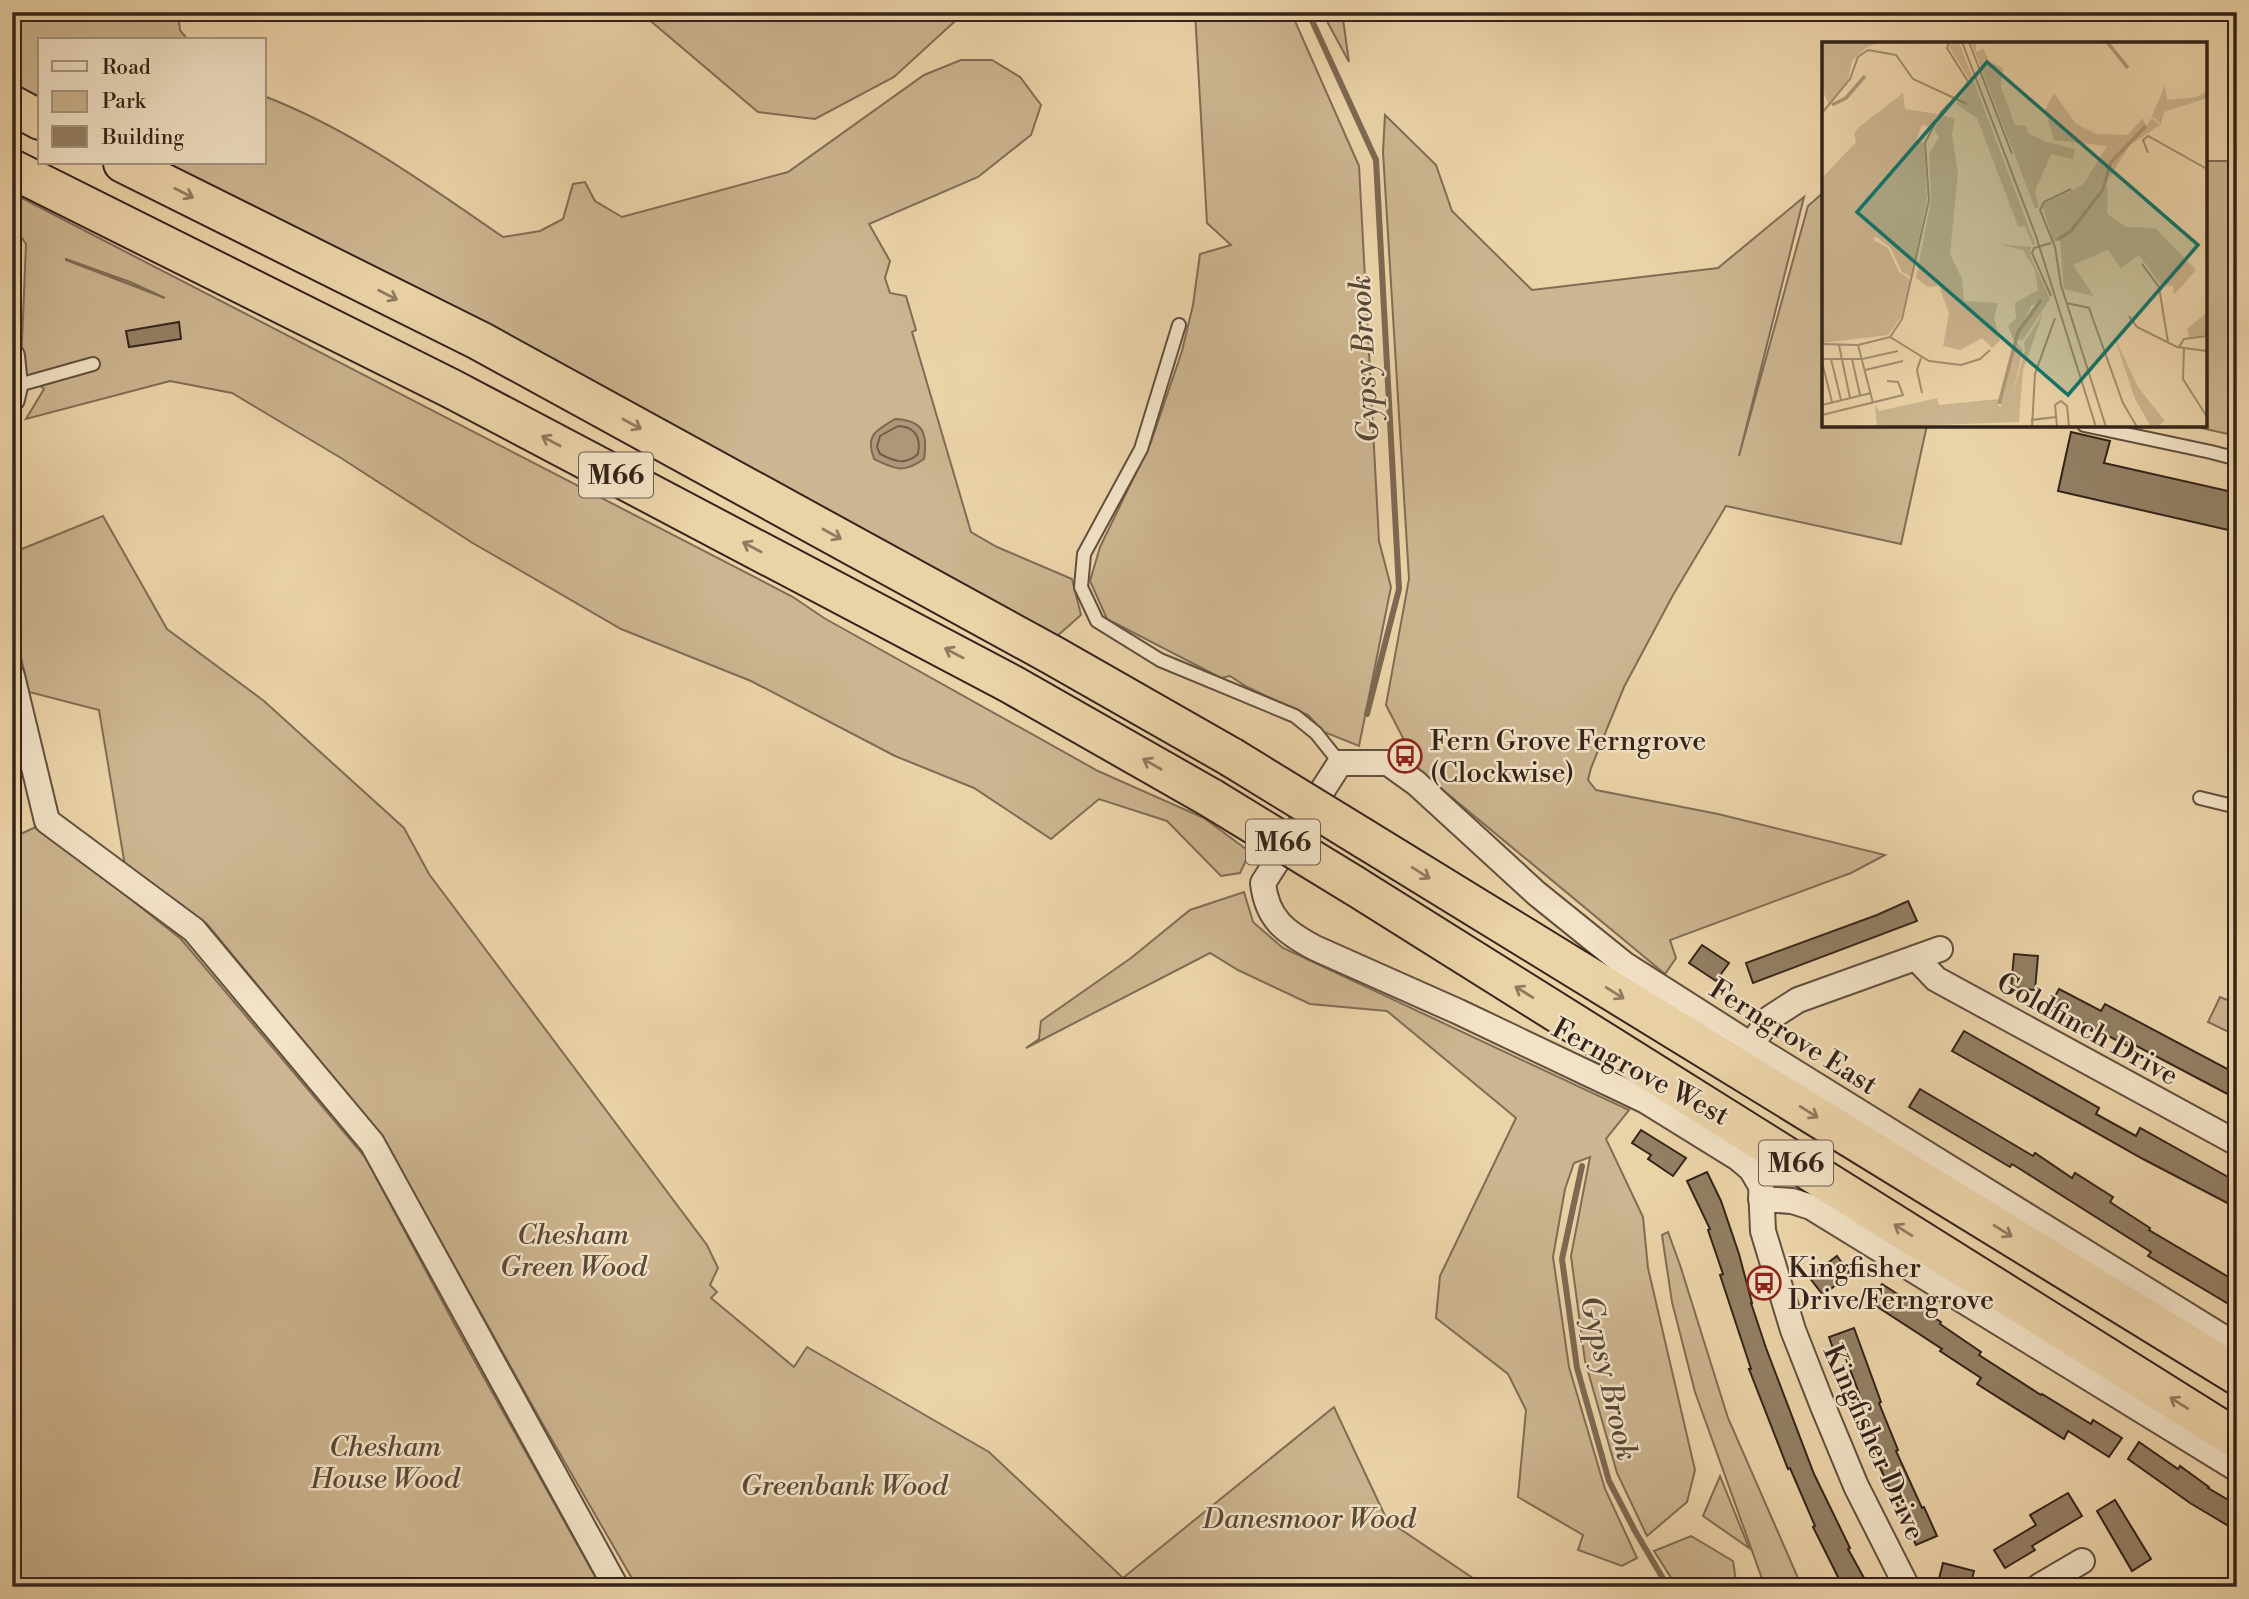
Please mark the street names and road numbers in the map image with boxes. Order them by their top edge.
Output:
road number: M66 [579,453,653,498]
road number: M66 [1246,820,1320,864]
street label: Goldfinch Drive [1990,965,2184,1094]
street label: Ferngrove East [1703,972,1884,1103]
street label: Ferngrove West [1546,1011,1735,1134]
road number: M66 [1759,1140,1833,1186]
street label: Kingfisher Drive [1815,1339,1932,1546]

